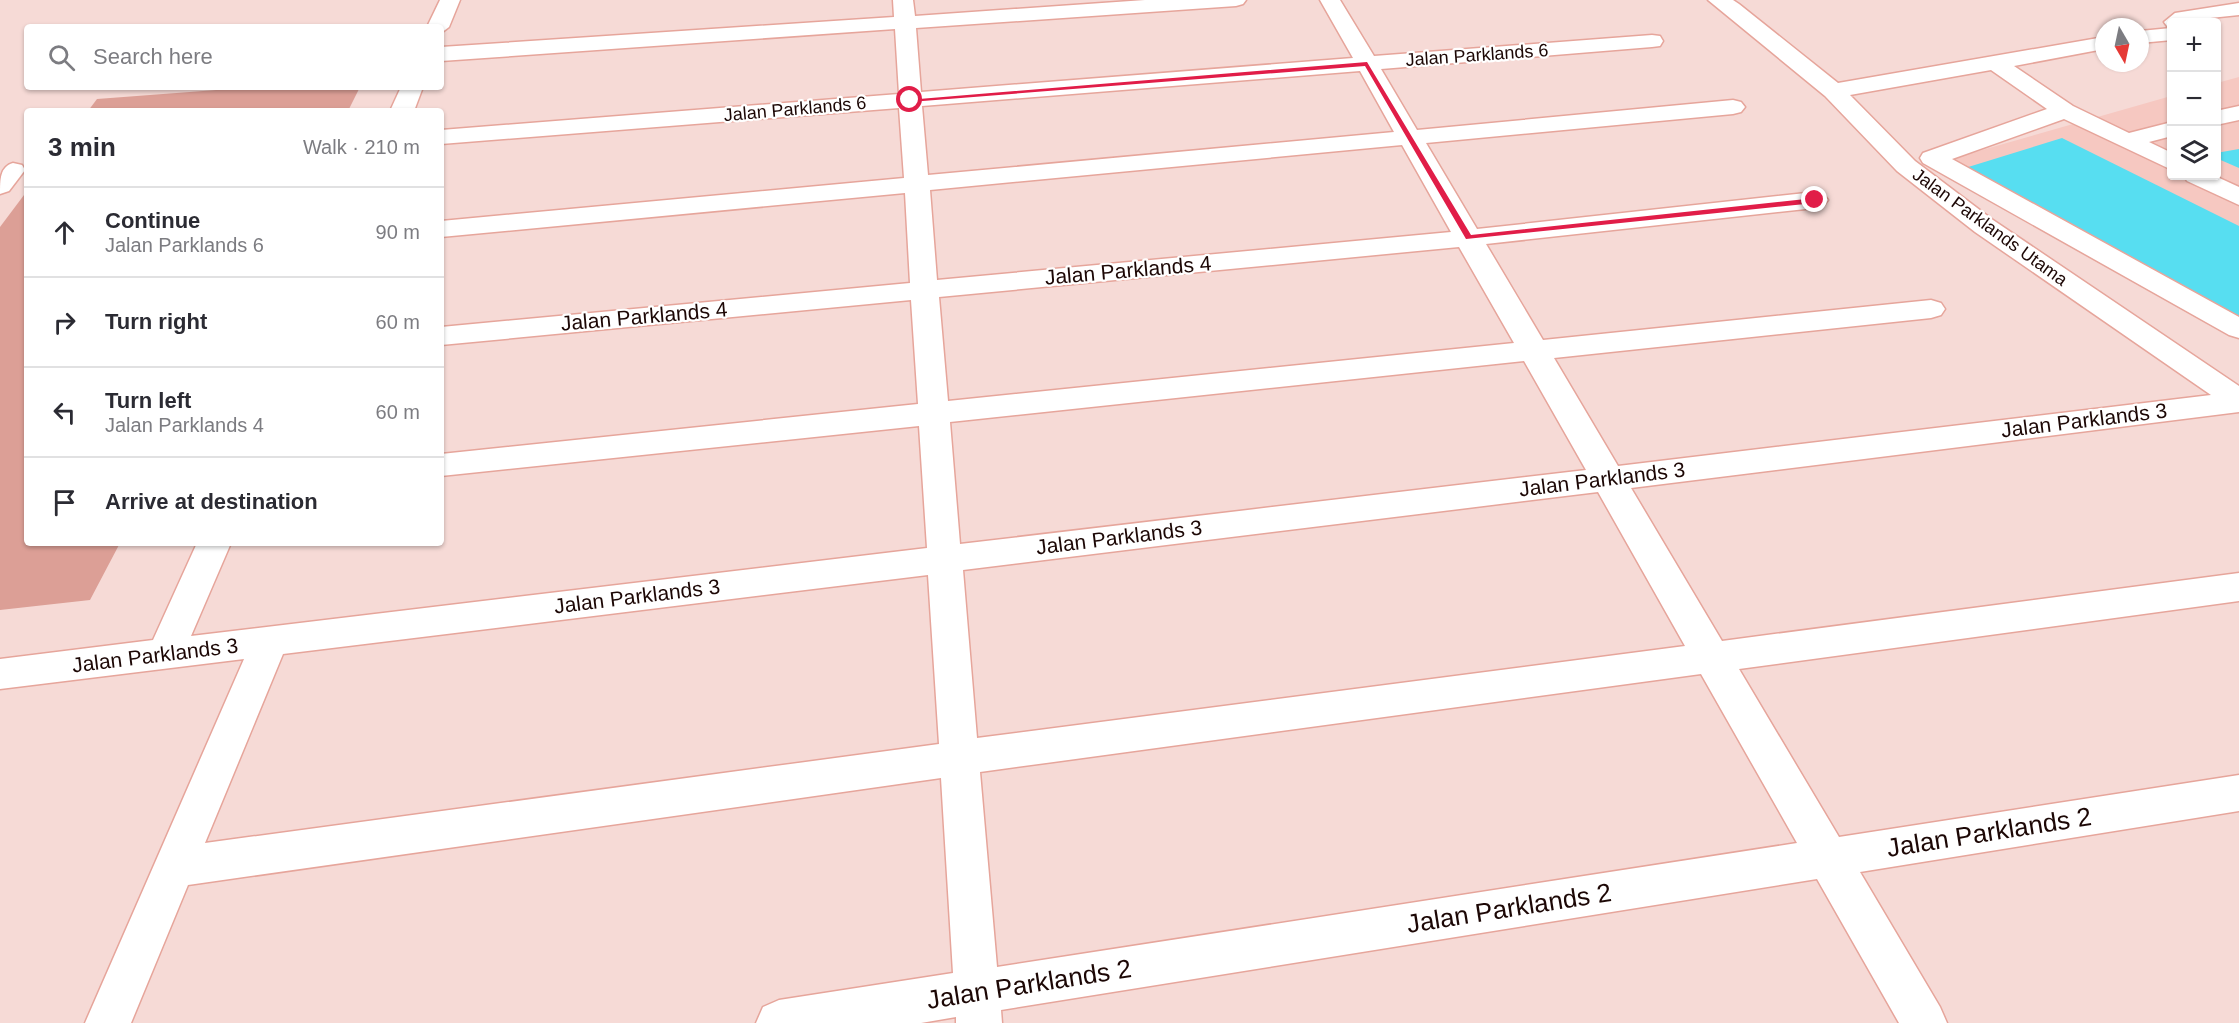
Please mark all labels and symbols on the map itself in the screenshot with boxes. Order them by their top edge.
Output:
north arrow [2095,18,2149,72]
street label: Jalan Parklands 6 [1405,40,1549,70]
route start [896,86,922,112]
street label: Jalan Parklands 6 [723,93,867,125]
street label: Jalan Parklands Utama [1909,164,2072,290]
route end [1801,186,1827,212]
street label: Jalan Parklands 4 [1044,251,1212,289]
street label: Jalan Parklands 4 [560,297,728,335]
street label: Jalan Parklands 3 [2000,398,2168,442]
street label: Jalan Parklands 3 [1518,457,1686,501]
street label: Jalan Parklands 3 [1035,515,1203,559]
street label: Jalan Parklands 3 [553,574,721,618]
street label: Jalan Parklands 3 [71,633,239,677]
street label: Jalan Parklands 2 [1885,801,2093,863]
street label: Jalan Parklands 2 [1405,877,1613,939]
street label: Jalan Parklands 2 [925,953,1133,1015]

